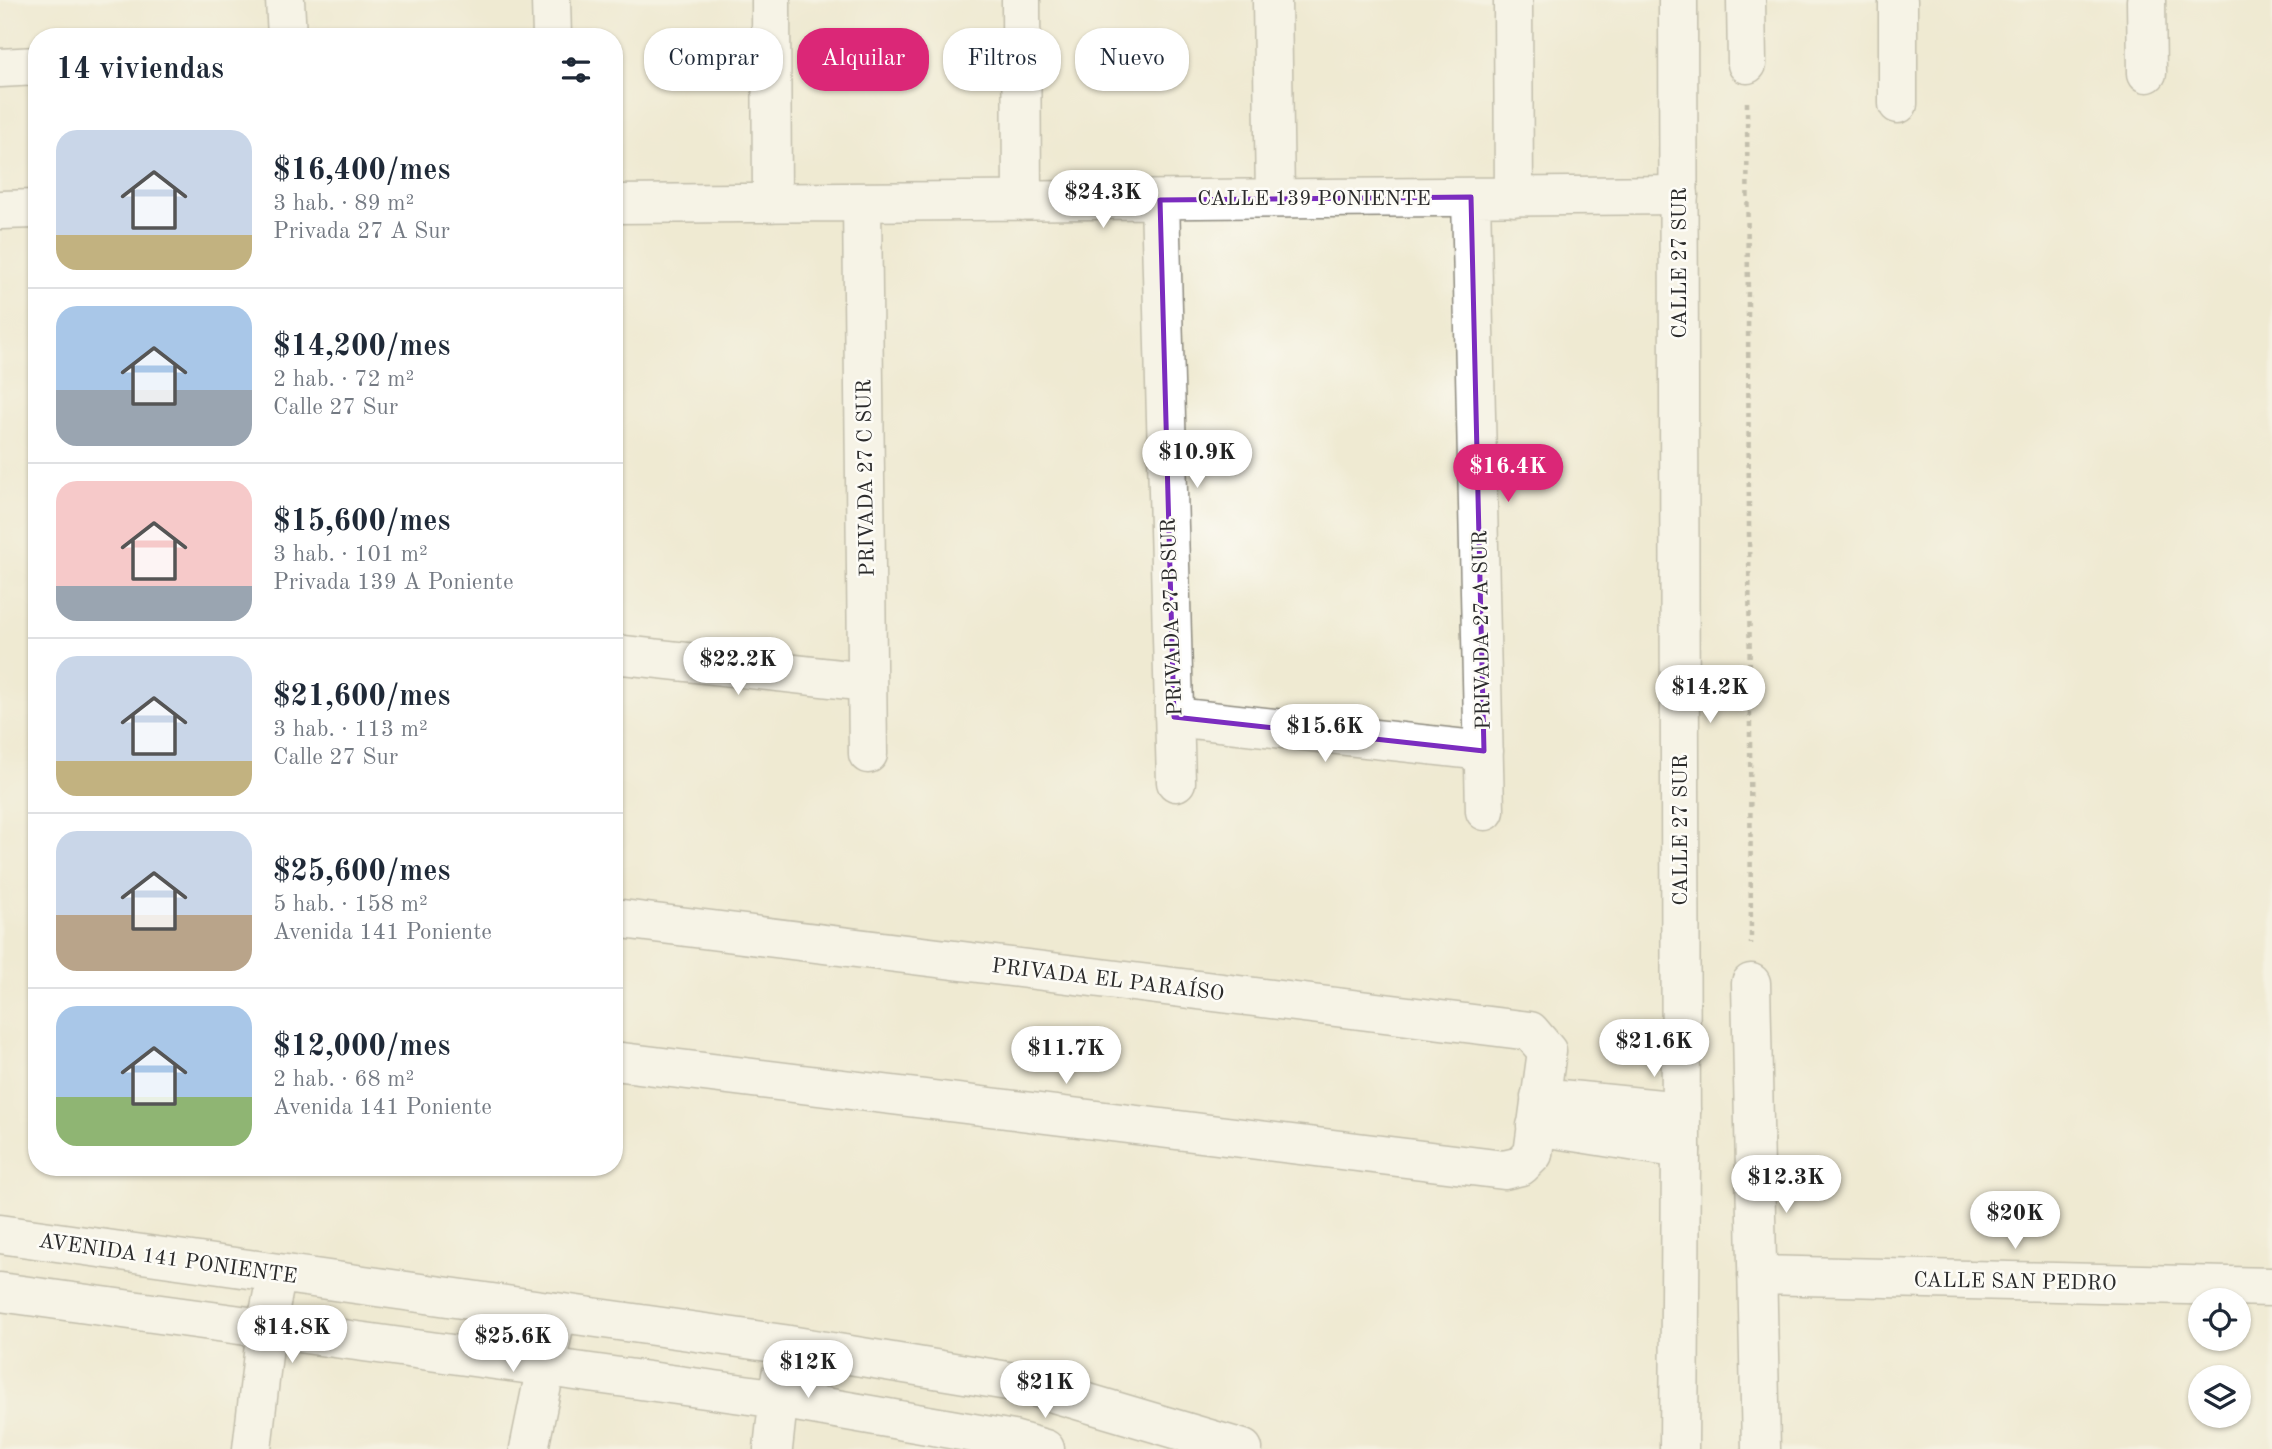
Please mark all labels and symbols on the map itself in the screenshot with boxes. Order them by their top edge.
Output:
pin: $24.3K [1046,170,1160,230]
street label: CALLE 27 SUR [1670,187,1691,339]
street label: CALLE 139 PONIENTE [1197,189,1431,210]
street label: PRIVADA 27 C SUR [854,379,879,577]
pin: $10.9K [1140,430,1254,490]
pin: $16.4K [1451,444,1565,504]
street label: PRIVADA 27 B SUR [1159,517,1186,716]
street label: PRIVADA 27 A SUR [1470,530,1495,730]
pin: $22.2K [681,638,795,697]
pin: $14.2K [1653,666,1767,725]
pin: $15.6K [1268,704,1382,764]
street label: CALLE 27 SUR [1671,754,1692,906]
street label: PRIVADA EL PARAÍSO [990,952,1226,1005]
pin: $21.6K [1597,1020,1711,1079]
pin: $11.7K [1009,1026,1123,1086]
pin: $12.3K [1729,1156,1843,1215]
pin: $20K [1974,1192,2056,1251]
street label: AVENIDA 141 PONIENTE [37,1231,298,1288]
street label: CALLE SAN PEDRO [1913,1270,2117,1295]
pin: $14.8K [235,1306,349,1365]
pin: $25.6K [456,1314,570,1374]
pin: $12K [767,1340,849,1400]
pin: $21K [1004,1360,1086,1420]

